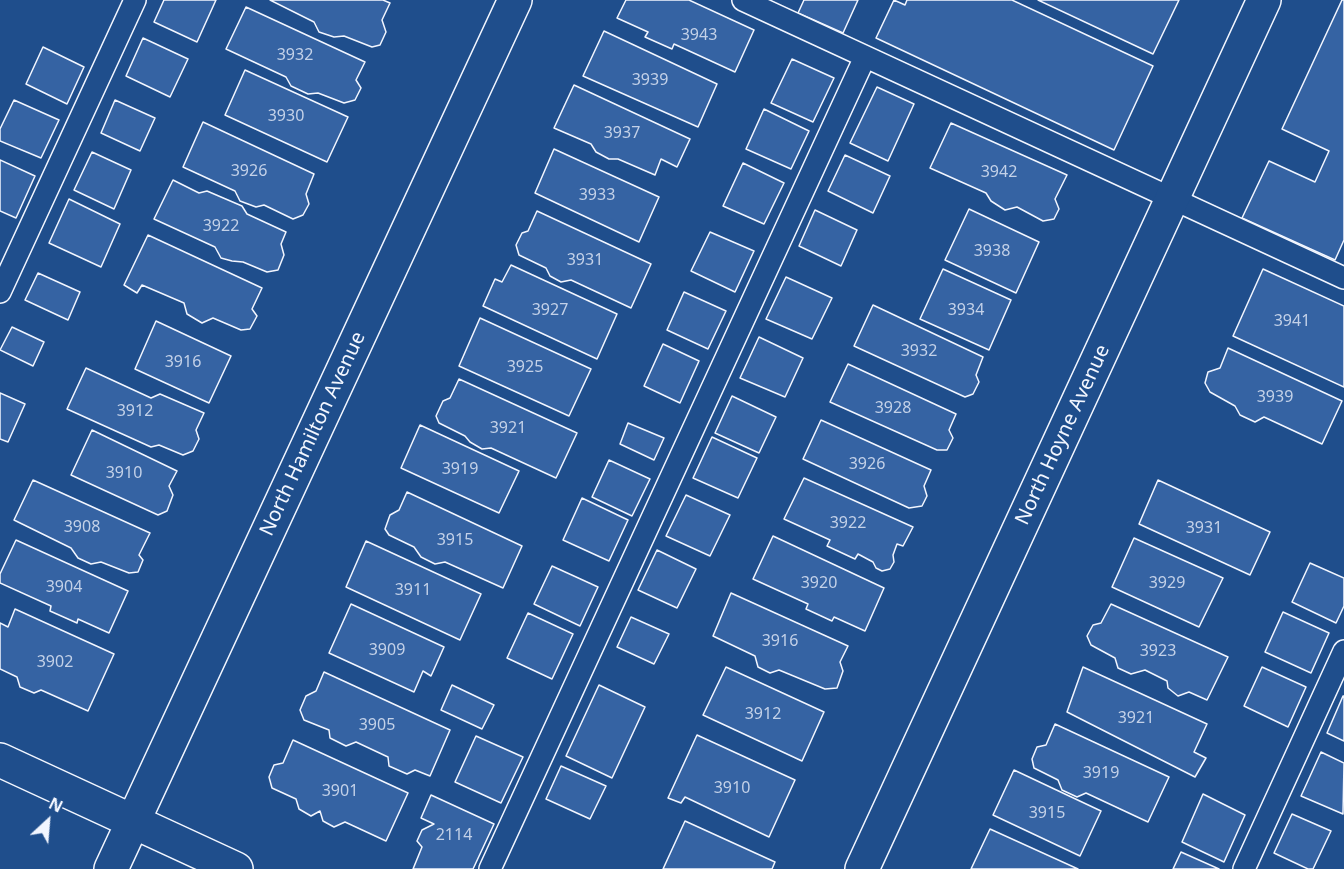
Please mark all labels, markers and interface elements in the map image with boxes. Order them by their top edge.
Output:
house number: 3943 [681,25,717,45]
house number: 3932 [277,45,313,65]
house number: 3939 [632,70,668,90]
house number: 3930 [268,106,304,126]
house number: 3937 [604,123,640,143]
house number: 3926 [231,161,267,181]
house number: 3942 [981,162,1017,182]
house number: 3933 [579,185,615,205]
house number: 3922 [203,216,239,236]
house number: 3938 [974,241,1010,261]
house number: 3931 [567,250,603,270]
house number: 3927 [532,300,568,320]
house number: 3934 [948,300,984,320]
house number: 3941 [1274,311,1310,331]
street label: North Hamilton Avenue [255,328,371,540]
house number: 3932 [901,341,937,361]
street label: North Hoyne Avenue [1011,341,1115,529]
house number: 3916 [165,352,201,372]
house number: 3925 [507,357,543,377]
house number: 3939 [1257,387,1293,407]
house number: 3928 [875,398,911,418]
house number: 3912 [117,401,153,421]
house number: 3921 [490,418,526,438]
house number: 3926 [849,454,885,474]
house number: 3919 [442,459,478,479]
house number: 3910 [106,463,142,483]
house number: 3922 [830,513,866,533]
house number: 3908 [64,517,100,537]
house number: 3931 [1186,518,1222,538]
house number: 3915 [437,530,473,550]
house number: 3920 [801,573,837,593]
house number: 3929 [1149,573,1185,593]
house number: 3904 [46,577,82,597]
house number: 3911 [395,580,431,600]
house number: 3916 [762,631,798,651]
house number: 3909 [369,640,405,660]
house number: 3923 [1140,641,1176,661]
house number: 3902 [37,652,73,672]
house number: 3912 [745,704,781,724]
house number: 3921 [1118,708,1154,728]
house number: 3905 [359,715,395,735]
house number: 3919 [1083,763,1119,783]
house number: 3910 [714,778,750,798]
house number: 3901 [322,781,358,801]
north arrow [18,791,78,851]
text: N [45,792,67,818]
house number: 3915 [1029,803,1065,823]
house number: 2114 [436,825,472,845]

